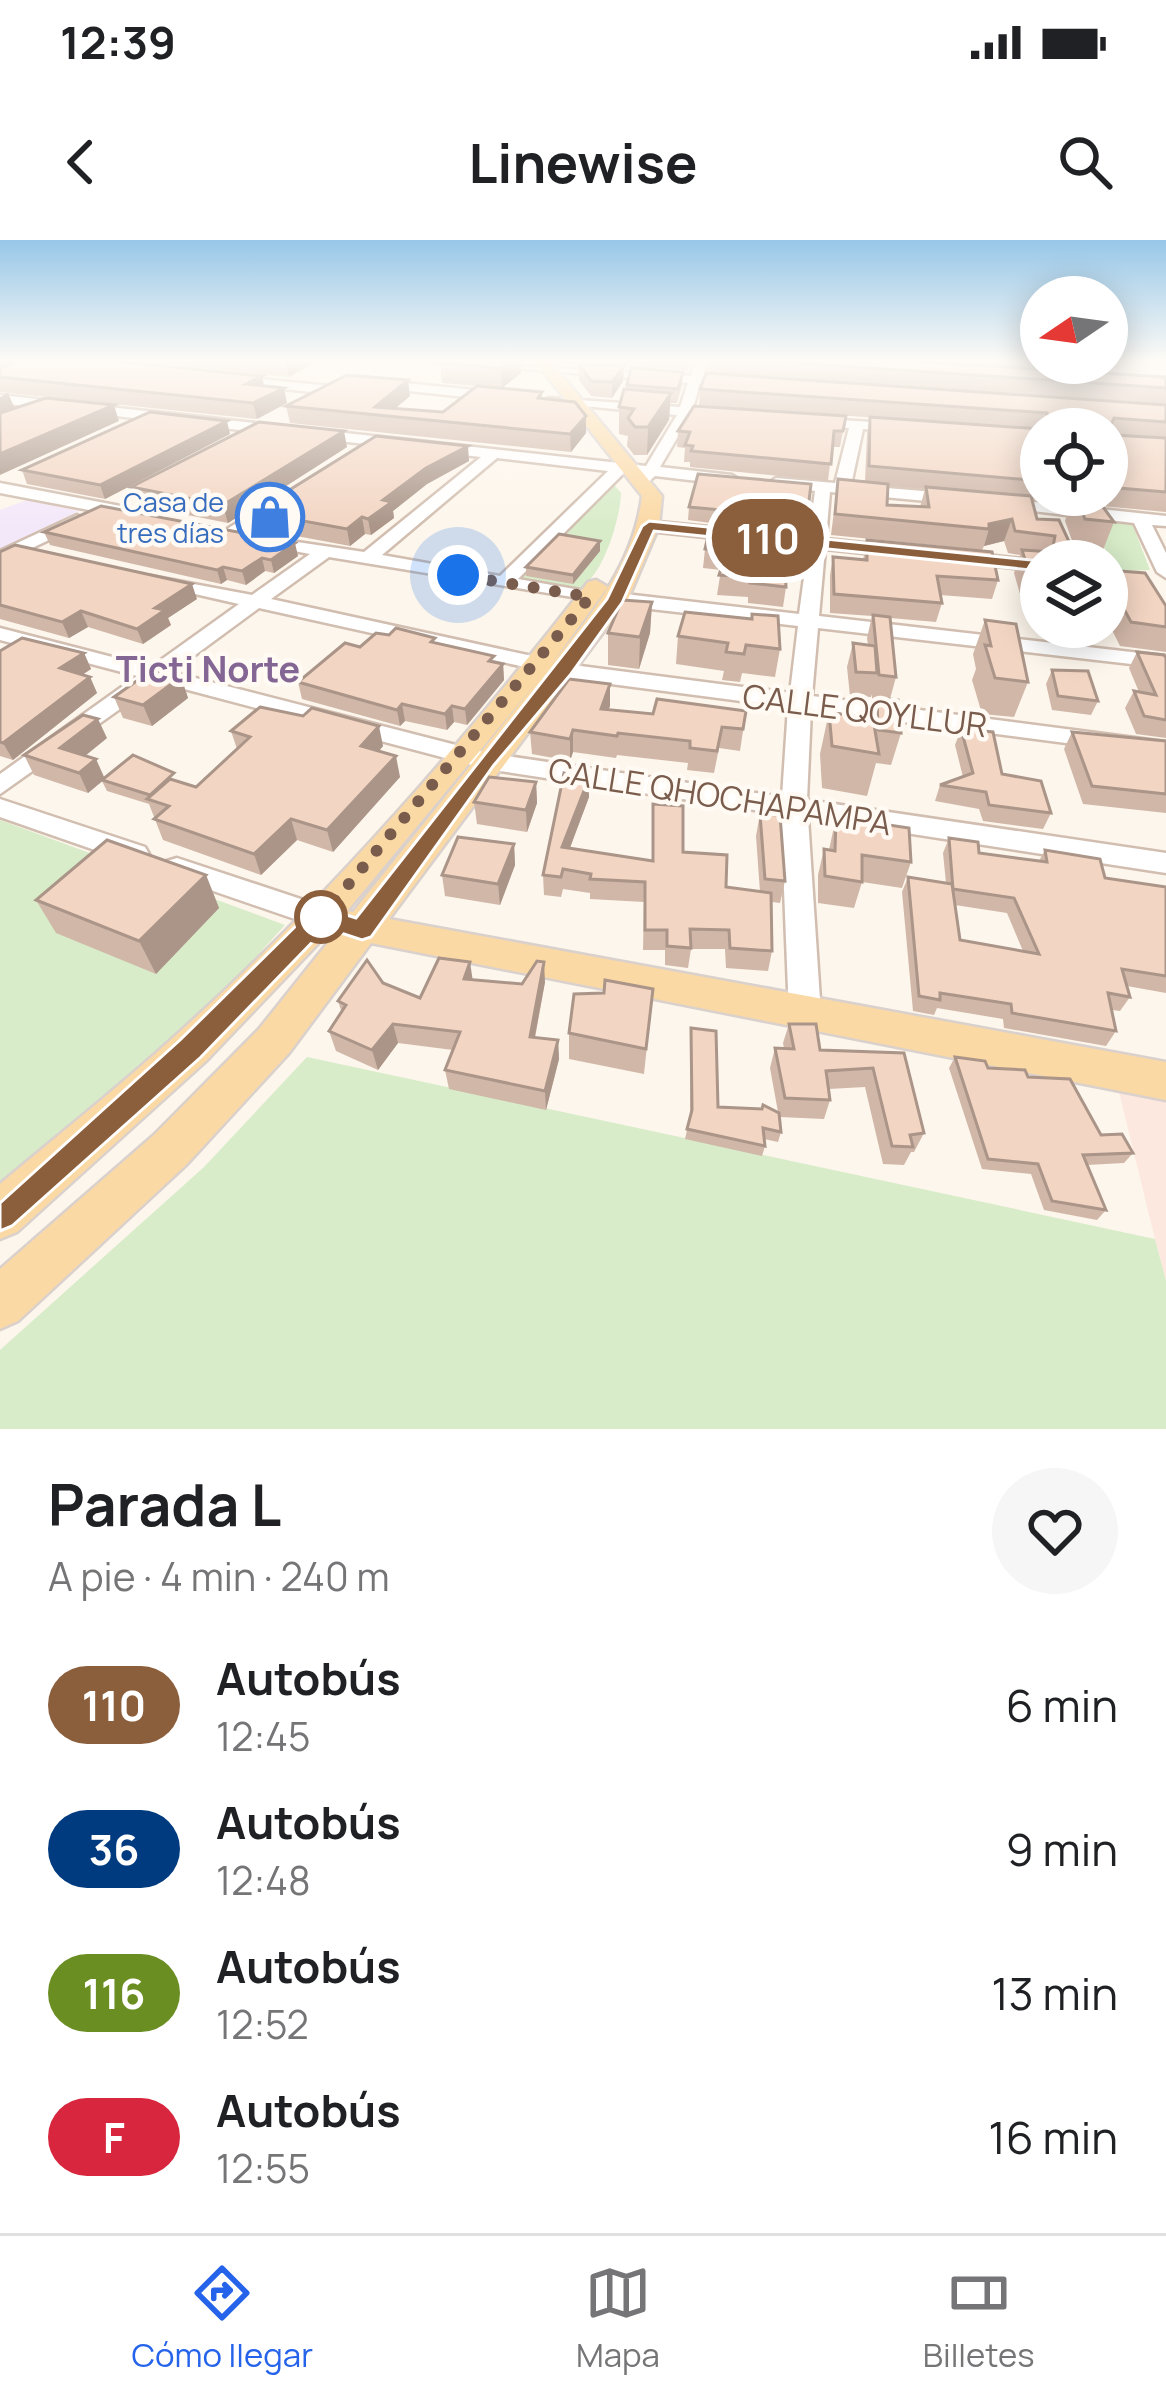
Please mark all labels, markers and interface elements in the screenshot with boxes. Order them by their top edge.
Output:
text: 12:39 [60,11,176,73]
text: Linewise [469,125,697,199]
icon: back [48,129,114,195]
icon: search [1052,129,1118,195]
north arrow [1020,276,1128,384]
map controls [1020,276,1128,648]
button: locate [1020,408,1128,516]
shop icon: Casa de tres días [235,482,305,552]
place label: Casa de tres días [117,483,224,551]
line badge: 110 [699,499,837,577]
text: 110 [736,509,800,567]
button: layers [1020,540,1128,648]
your location [428,545,488,605]
district label: Ticti Norte [116,644,300,693]
street label: CALLE QOYLLUR [740,673,990,747]
street label: CALLE QHOCHAPAMPA [545,747,895,845]
unlabelled marker [296,892,346,942]
text: Parada L [48,1465,281,1543]
button: heart [992,1468,1118,1594]
text: A pie · 4 min · 240 m [48,1549,390,1603]
text: Autobús [216,1647,401,1709]
text: 6 min [1006,1674,1118,1736]
text: 110 [82,1676,146,1734]
text: 12:45 [216,1709,311,1763]
text: Autobús [216,1791,401,1853]
text: 9 min [1006,1818,1118,1880]
text: 36 [89,1820,139,1878]
text: 12:48 [216,1853,311,1907]
text: Autobús [216,1935,401,1997]
text: 13 min [991,1962,1118,2024]
text: 116 [83,1964,145,2022]
text: 12:52 [216,1997,309,2051]
text: Autobús [216,2079,401,2141]
text: 16 min [988,2106,1118,2168]
text: F [103,2108,125,2166]
text: 12:55 [216,2141,310,2195]
tab: Cómo llegar [131,2260,313,2377]
tab: Mapa [576,2260,660,2377]
tab: Billetes [923,2260,1035,2377]

